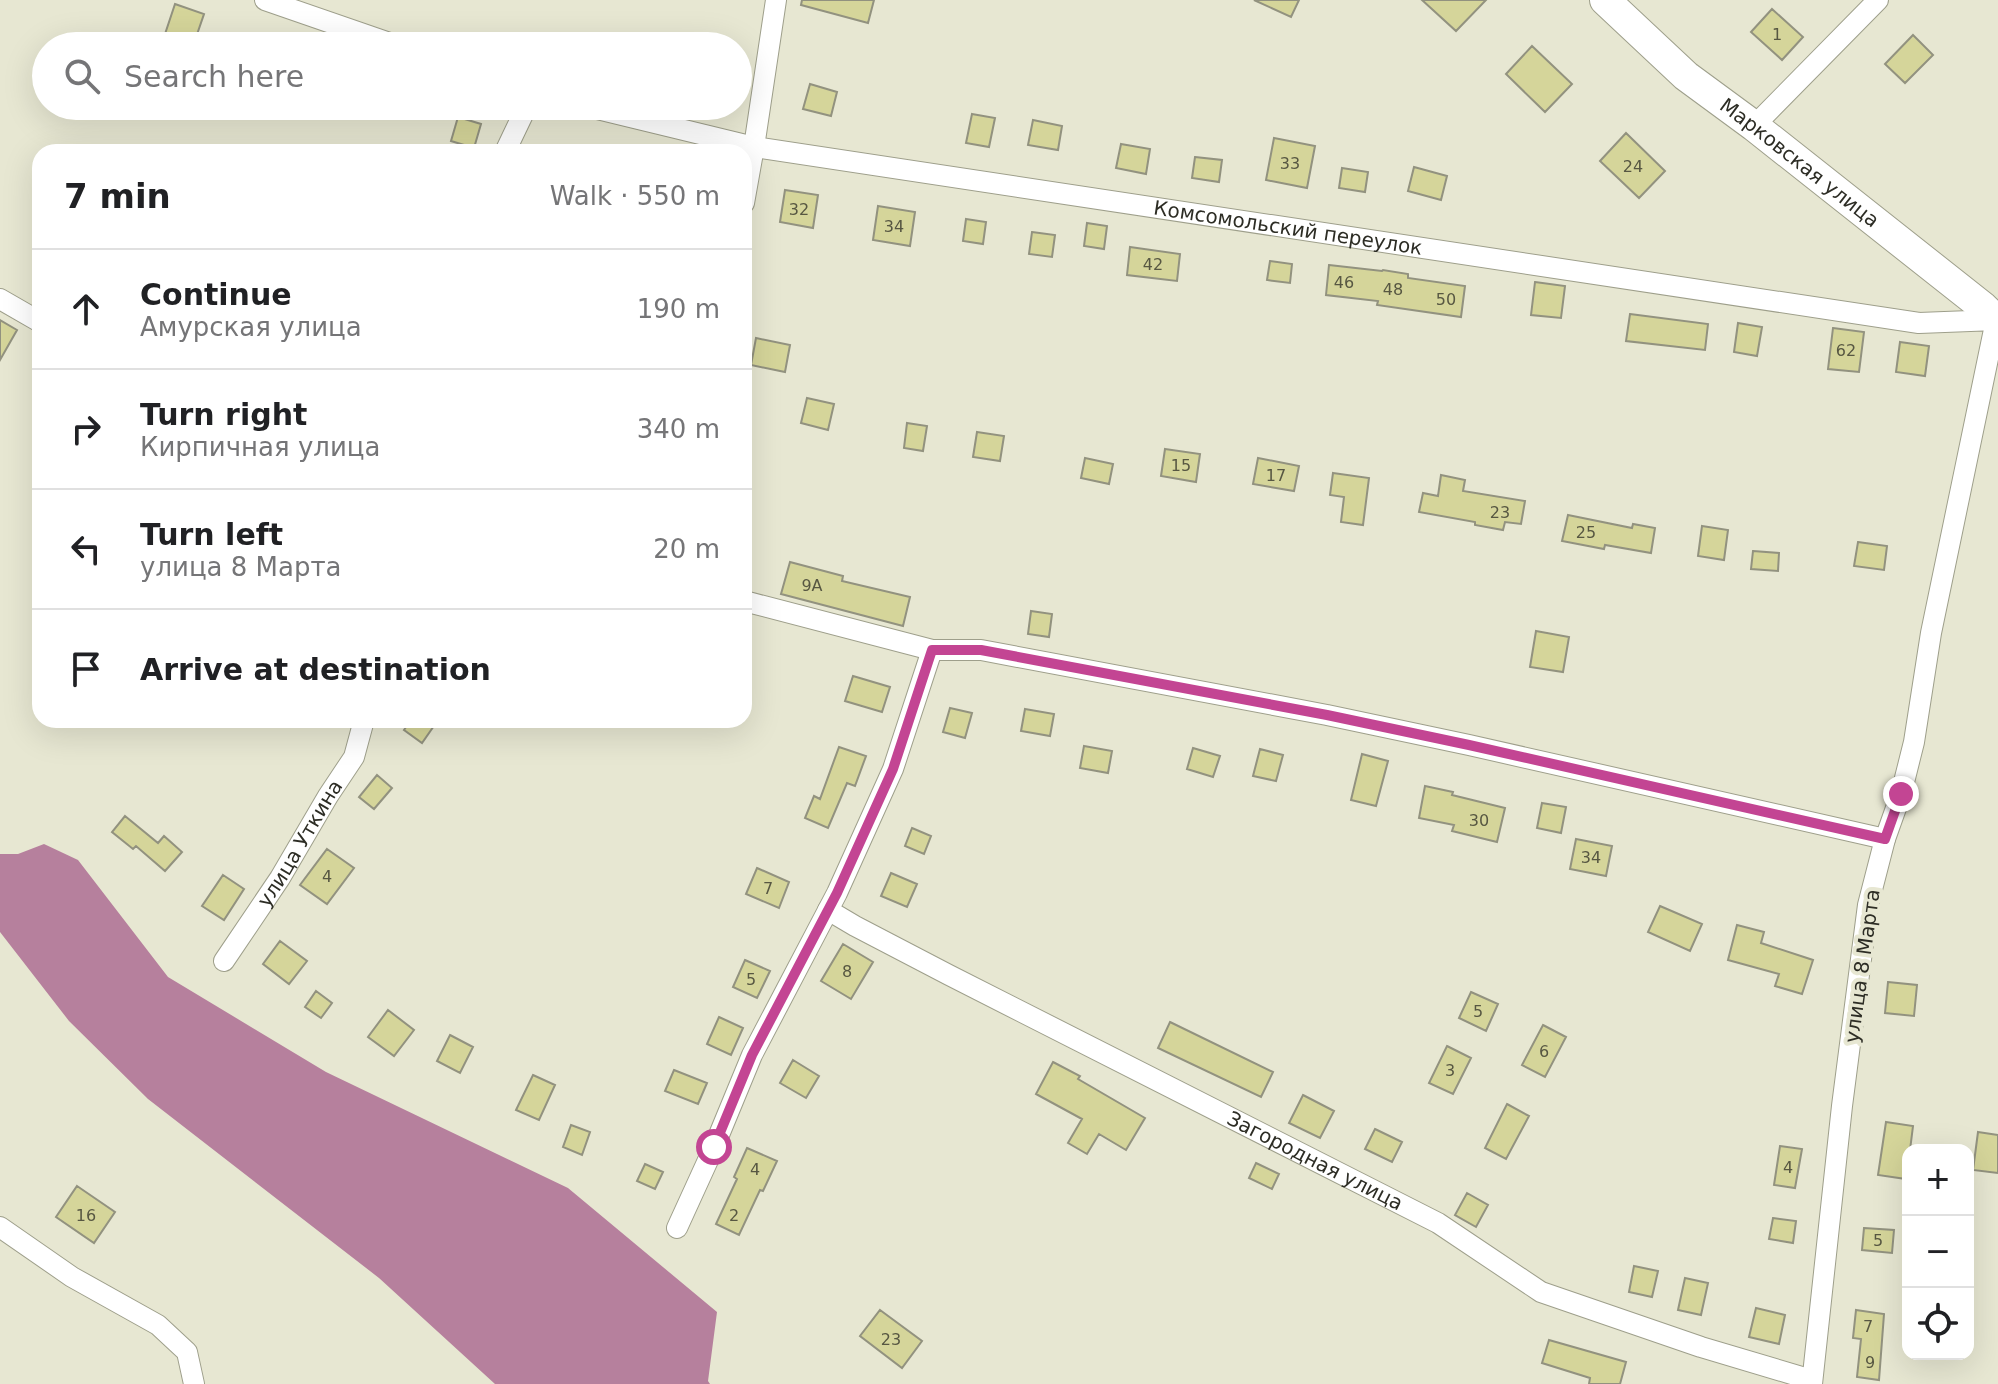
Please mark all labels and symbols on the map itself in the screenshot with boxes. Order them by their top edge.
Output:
house number: 1 [1772,25,1782,44]
street label: Марковская улица [1715,93,1884,232]
house number: 33 [1280,154,1300,173]
house number: 24 [1623,157,1643,176]
street label: Комсомольский переулок [1152,196,1424,260]
house number: 32 [789,200,809,219]
house number: 34 [884,217,904,236]
house number: 42 [1143,255,1163,274]
house number: 46 [1334,273,1354,292]
house number: 48 [1383,280,1403,299]
house number: 50 [1436,290,1456,309]
house number: 62 [1836,341,1856,360]
house number: 15 [1171,456,1191,475]
house number: 17 [1266,466,1286,485]
house number: 23 [1490,503,1510,522]
house number: 25 [1576,523,1596,542]
house number: 9А [801,576,823,595]
street label: улица Уткина [252,775,347,911]
route end [1883,776,1919,812]
house number: 30 [1469,811,1489,830]
house number: 34 [1581,848,1601,867]
house number: 4 [322,867,332,886]
house number: 7 [763,879,773,898]
street label: улица 8 Марта [1839,888,1885,1044]
house number: 8 [842,962,852,981]
house number: 5 [746,970,756,989]
house number: 5 [1473,1002,1483,1021]
house number: 6 [1539,1042,1549,1061]
house number: 3 [1445,1061,1455,1080]
street label: Загородная улица [1223,1106,1407,1215]
route start [696,1129,732,1165]
house number: 4 [1783,1158,1793,1177]
house number: 4 [750,1160,760,1179]
house number: 16 [76,1206,96,1225]
house number: 2 [729,1206,739,1225]
house number: 5 [1873,1231,1883,1250]
house number: 7 [1863,1317,1873,1336]
house number: 23 [881,1330,901,1349]
house number: 9 [1865,1353,1875,1372]

